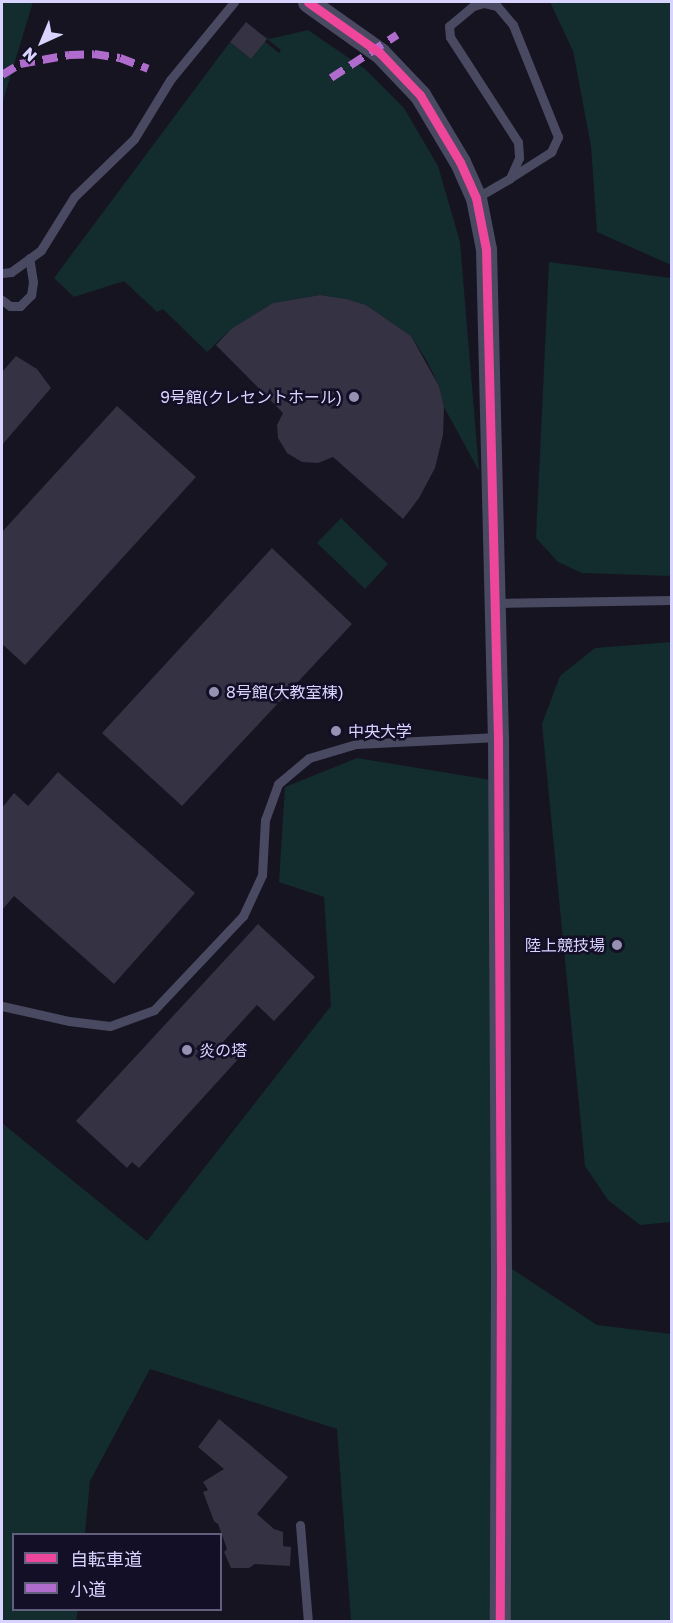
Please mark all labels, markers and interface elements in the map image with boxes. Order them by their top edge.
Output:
north arrow [12,12,72,72]
text: N [18,44,41,66]
place label: 9号館(クレセントホール) [160,387,342,407]
marker: 9号館(クレセントホール) [347,390,361,404]
place label: 8号館(大教室棟) [226,682,344,702]
marker: 8号館(大教室棟) [207,685,221,699]
place label: 中央大学 [348,721,412,741]
marker: 中央大学 [329,724,343,738]
place label: 陸上競技場 [525,935,605,955]
marker: 陸上競技場 [610,938,624,952]
place label: 炎の塔 [199,1040,247,1060]
marker: 炎の塔 [180,1043,194,1057]
legend [12,1533,222,1611]
text: 自転車道 [70,1548,142,1570]
text: 小道 [70,1578,106,1600]

